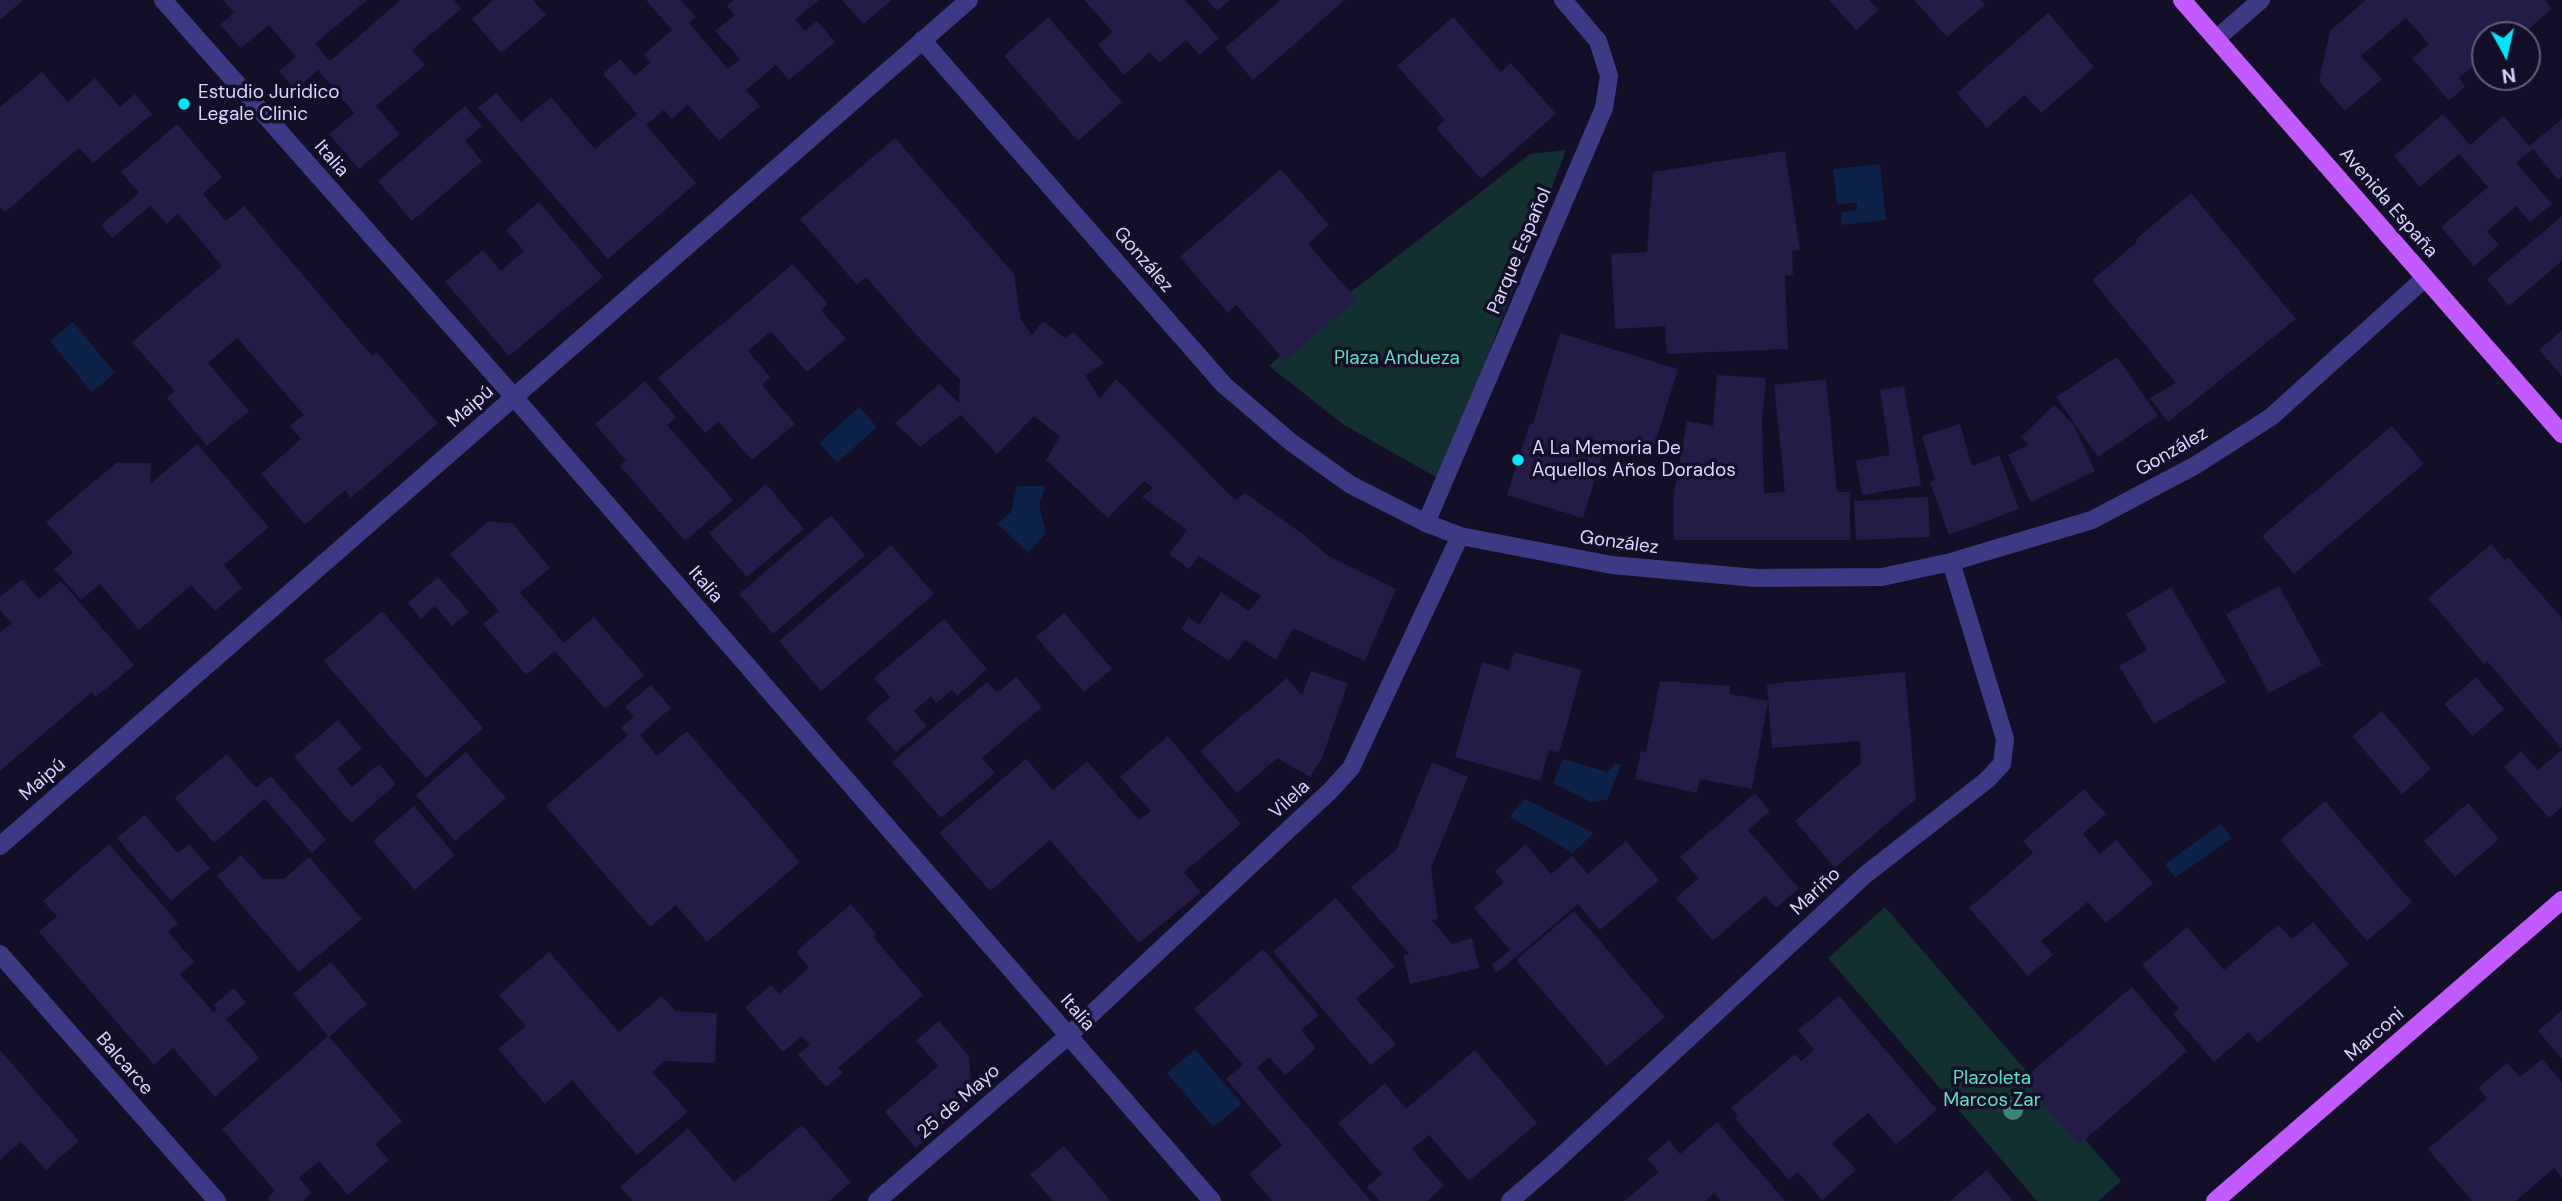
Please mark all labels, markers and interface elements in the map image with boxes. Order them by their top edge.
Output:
north arrow [2471,21,2541,91]
text: N [2500,62,2517,89]
place label: Estudio Juridico Legale Clinic [198,82,340,126]
marker: Estudio Juridico Legale Clinic [176,96,192,112]
street label: Italia [309,136,353,182]
street label: Avenida España [2334,143,2442,263]
street label: Parque Español [1483,184,1557,318]
street label: González [1108,223,1178,297]
park label: Plaza Andueza [1334,348,1460,370]
street label: Maipú [443,381,499,433]
street label: González [2132,422,2212,482]
place label: A La Memoria De Aquellos Años Dorados [1532,438,1736,482]
marker: A La Memoria De Aquellos Años Dorados [1510,452,1526,468]
street label: González [1578,526,1660,560]
street label: Italia [683,562,727,608]
street label: Maipú [15,754,71,806]
street label: Vilela [1265,776,1315,824]
street label: Mariño [1786,863,1846,921]
street label: Italia [1055,990,1099,1036]
street label: Marconi [2341,1003,2409,1067]
street label: Balcarce [91,1028,157,1100]
street label: 25 de Mayo [913,1060,1005,1144]
park label: Plazoleta Marcos Zar [1943,1068,2041,1112]

